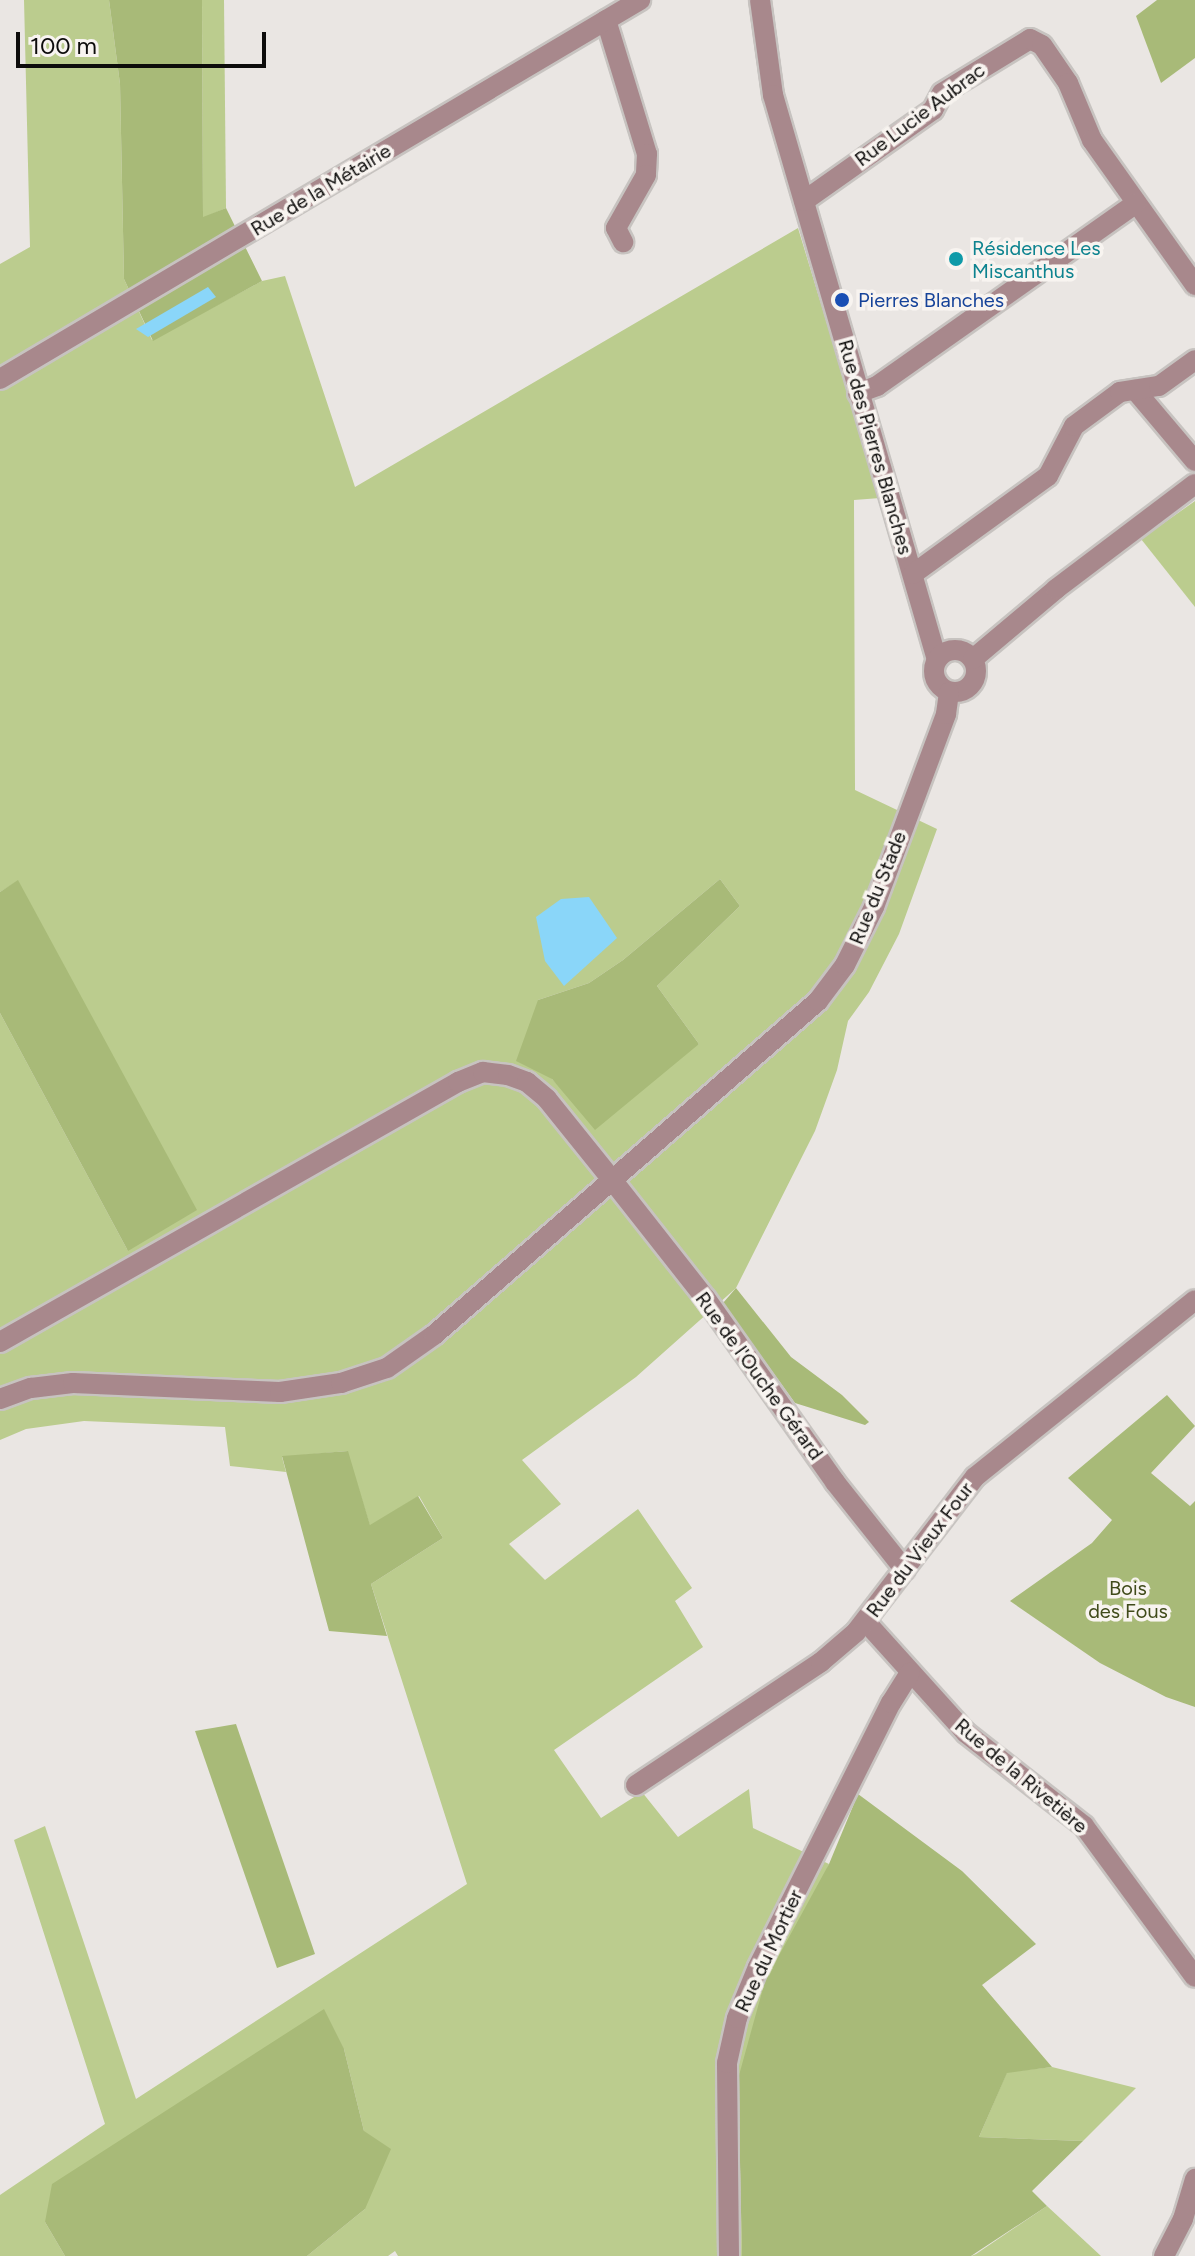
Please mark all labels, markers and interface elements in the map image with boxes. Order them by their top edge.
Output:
scale bar [20,16,270,66]
text: 100 m [30,31,97,60]
street label: Rue Lucie Aubrac [850,58,990,172]
street label: Rue de la Métairie [247,139,395,241]
place label: Résidence Les Miscanthus [972,236,1101,283]
marker: Résidence Les Miscanthus [947,250,965,268]
place label: Pierres Blanches [858,288,1004,312]
marker: Pierres Blanches [833,291,851,309]
street label: Rue des Pierres Blanches [833,337,917,557]
street label: Rue du Stade [844,828,912,948]
street label: Rue de l'Ouche Gérard [690,1287,828,1465]
street label: Rue du Vieux Four [861,1478,979,1622]
park label: Bois des Fous [1088,1577,1168,1624]
street label: Rue de la Rivetière [950,1714,1092,1838]
street label: Rue du Mortier [730,1886,808,2016]

